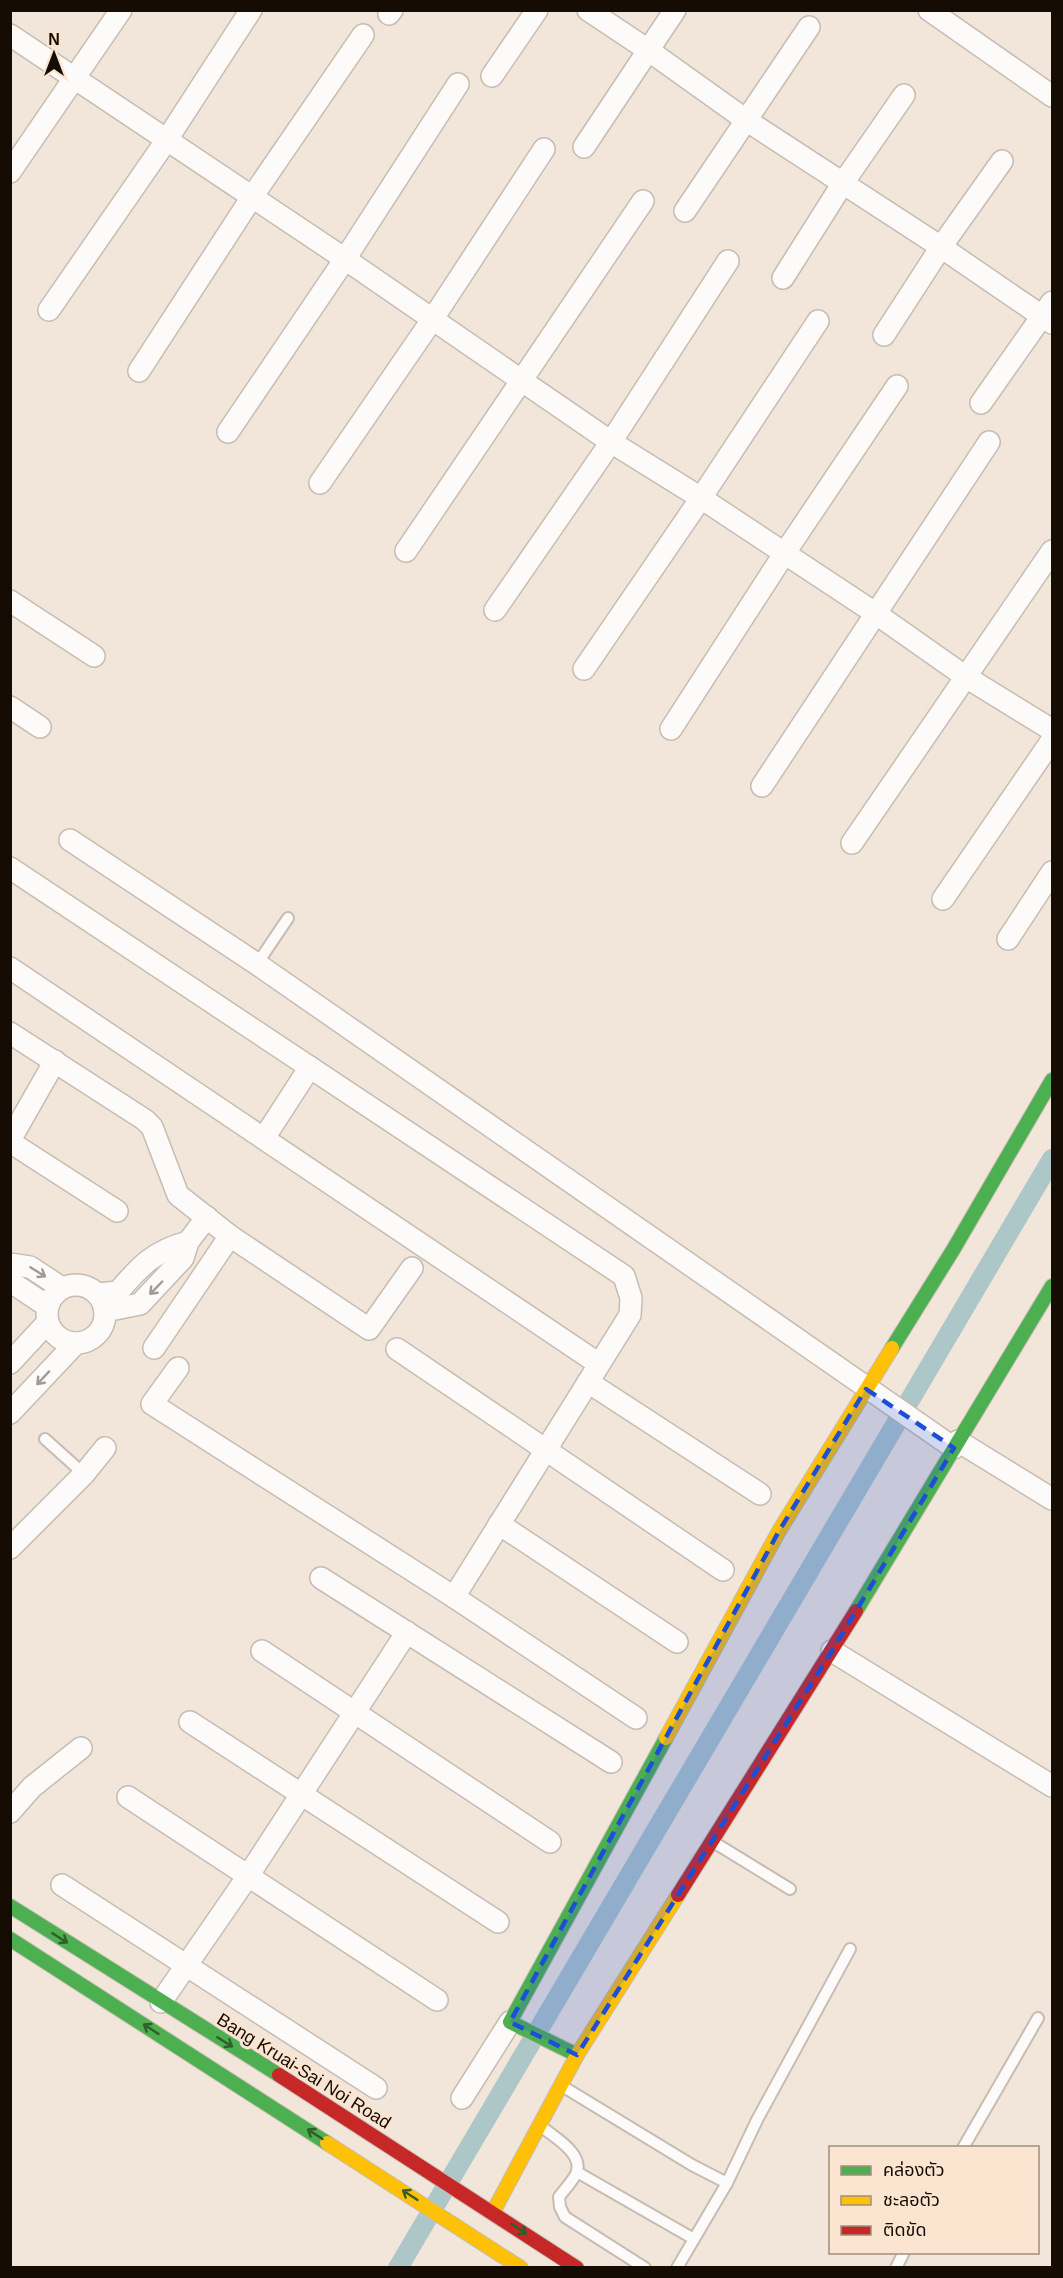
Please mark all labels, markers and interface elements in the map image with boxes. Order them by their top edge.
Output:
north arrow [24,24,84,84]
text: N [48,31,60,48]
one-way arrow [29,1267,46,1279]
one-way arrow [148,1281,163,1296]
one-way arrow [36,1370,51,1385]
one-way arrow [51,1932,68,1944]
street label: Bang Kruai-Sai Noi Road [213,2009,395,2133]
one-way arrow [143,2023,160,2035]
one-way arrow [216,2036,233,2048]
one-way arrow [307,2128,324,2140]
legend [829,2146,1039,2254]
text: คล่องตัว [883,2160,945,2180]
one-way arrow [401,2189,418,2202]
text: ชะลอตัว [883,2190,940,2210]
text: ติดขัด [883,2220,926,2240]
one-way arrow [510,2223,527,2235]

